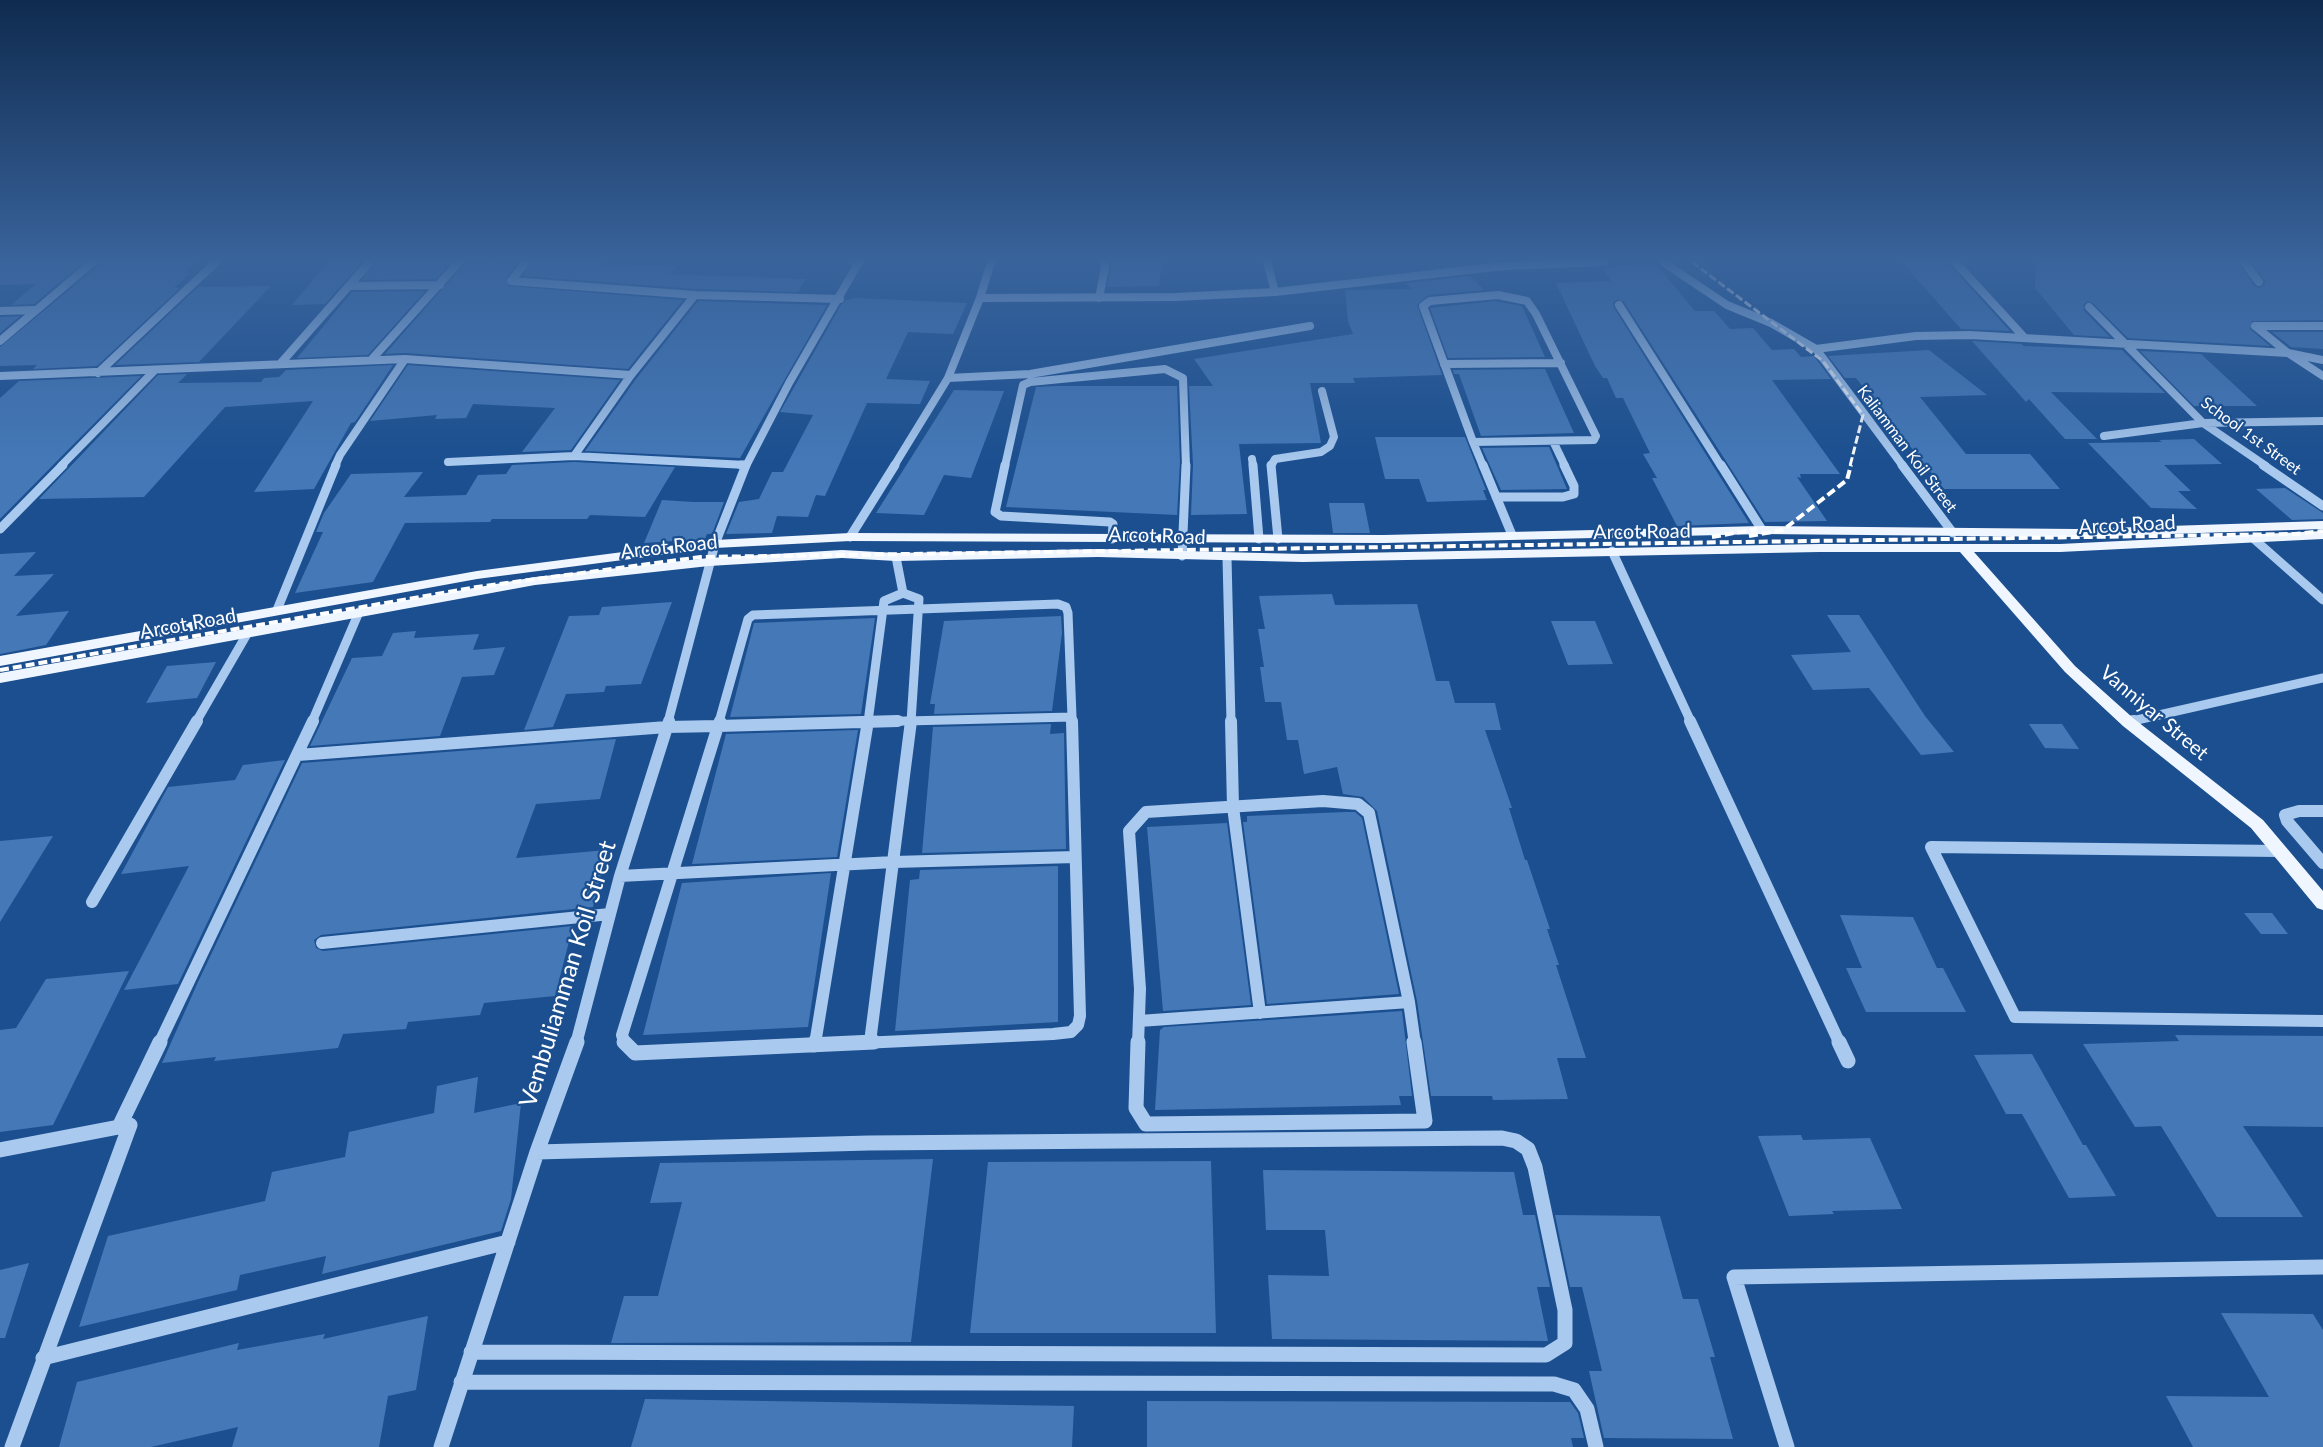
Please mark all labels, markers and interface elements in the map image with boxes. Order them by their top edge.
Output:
street label: Kaliamman Koil Street [1853,382,1961,516]
street label: School 1st Street [2197,393,2305,479]
street label: Arcot Road [2078,510,2176,540]
street label: Arcot Road [1593,519,1691,545]
street label: Arcot Road [1108,522,1206,550]
street label: Arcot Road [619,530,719,564]
street label: Arcot Road [138,604,238,644]
street label: Vanniyar Street [2095,661,2213,765]
street label: Vembuliamman Koil Street [514,837,622,1111]

